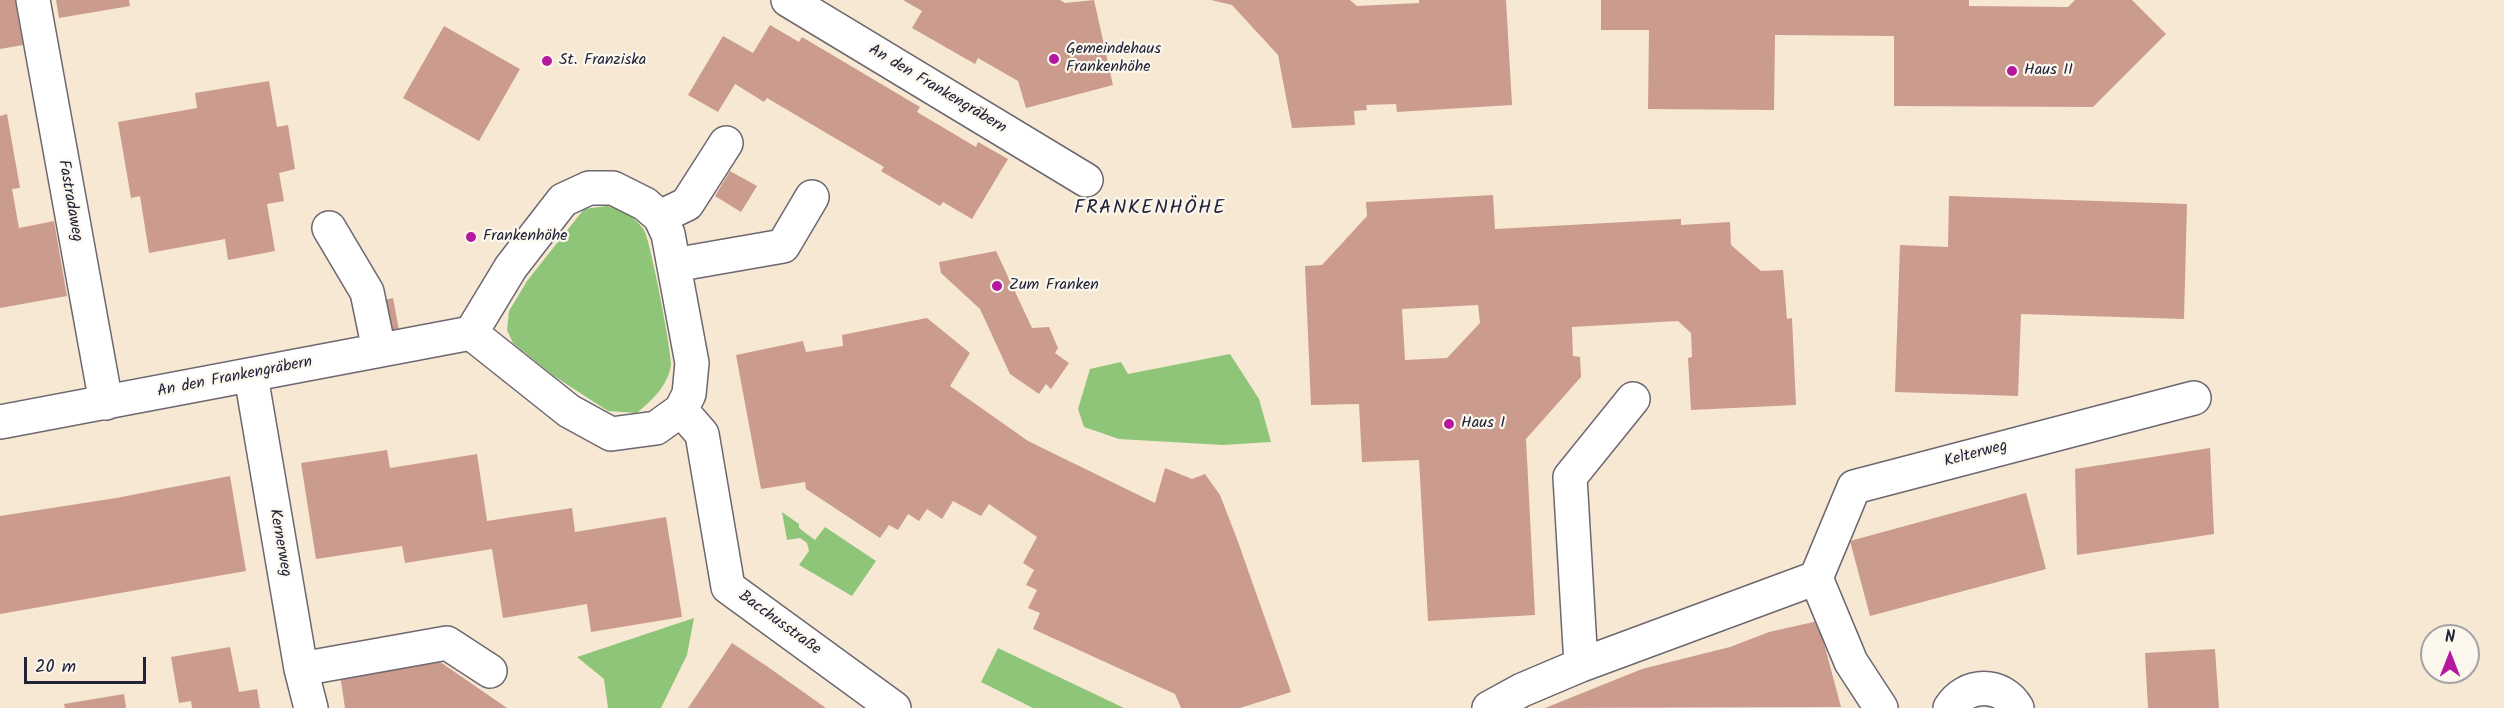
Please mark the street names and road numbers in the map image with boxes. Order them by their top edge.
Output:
street label: An den Frankengräbern [865,41,1009,139]
street label: Fastradaweg [52,159,86,243]
street label: An den Frankengräbern [156,354,314,402]
street label: Kelterweg [1942,437,2010,473]
street label: Kernerweg [264,508,294,578]
street label: Bacchusstraße [734,588,824,660]

